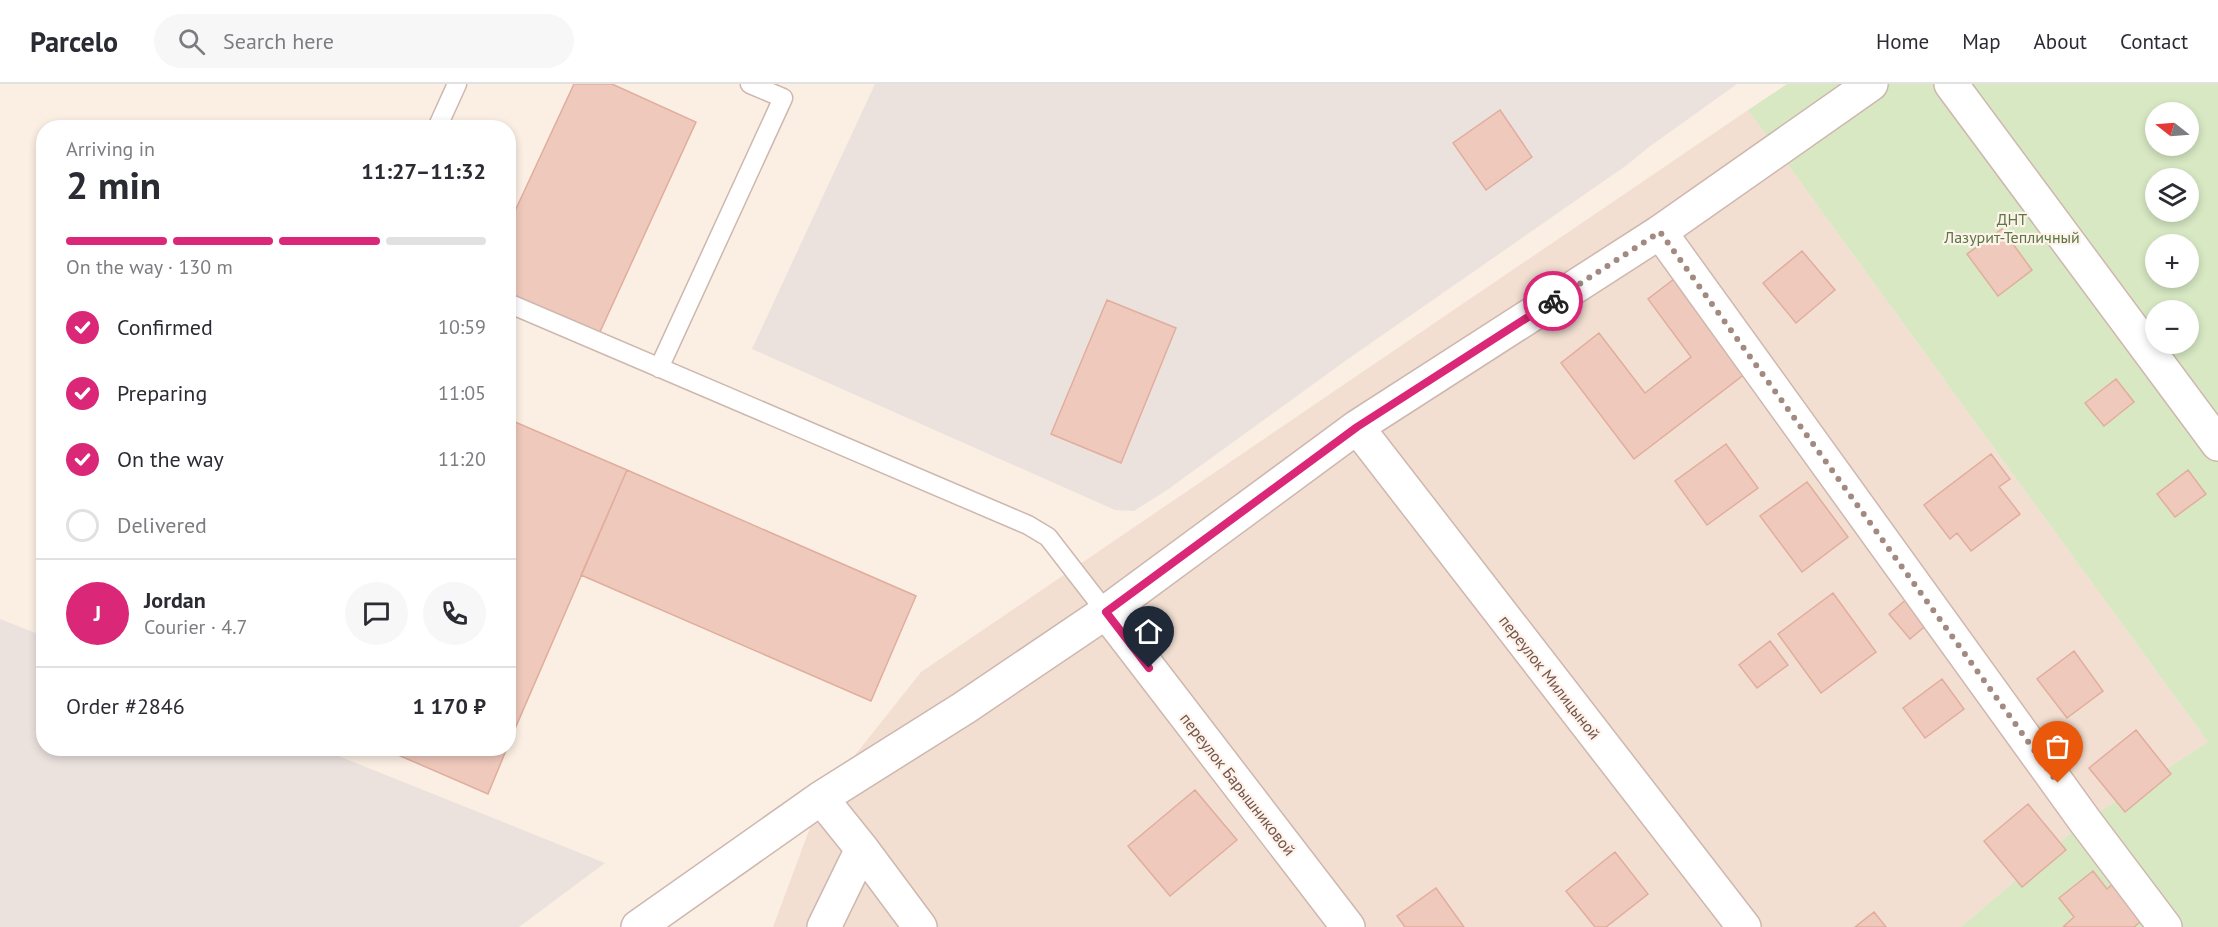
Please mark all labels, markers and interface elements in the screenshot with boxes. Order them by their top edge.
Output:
search box [154,14,574,68]
text: Parcelo [30,23,118,60]
icon: search [175,25,208,58]
text: Search here [223,27,334,55]
text: Home [1876,28,1929,55]
text: Map [1962,28,2001,55]
text: About [2034,28,2087,55]
text: Contact [2120,28,2188,55]
north arrow [2145,102,2199,156]
map controls [2145,102,2199,354]
text: Arriving in [66,136,155,162]
text: 11:27–11:32 [361,157,486,185]
text: 2 min [66,159,161,210]
button: layers [2145,168,2199,222]
park label: ДНТ Лазурит-Тепличный [1943,209,2080,247]
button: + [2145,234,2199,288]
text: On the way · 130 m [66,254,233,280]
courier [1523,271,1583,331]
icon: bike [1537,285,1570,318]
button: − [2145,300,2199,354]
icon: check [66,311,99,344]
text: Confirmed [117,313,213,341]
text: 10:59 [438,314,486,340]
icon: check [66,377,99,410]
text: Preparing [117,379,207,407]
text: 11:05 [438,380,486,406]
icon: check [66,443,99,476]
text: On the way [117,445,224,473]
text: 11:20 [438,446,486,472]
text: Delivered [117,511,207,539]
button: chat [345,582,408,645]
button: phone [423,582,486,645]
text: Jordan [144,586,206,614]
text: J [94,599,101,627]
pin [1123,606,1174,668]
street label: переулок Милицыной [1495,611,1605,743]
text: Courier · 4.7 [144,614,247,640]
icon: home [1132,615,1165,648]
text: Order #2846 [66,692,185,720]
text: 1 170 ₽ [412,692,486,720]
street label: переулок Барышниковой [1176,709,1300,859]
pin [2032,721,2083,783]
icon: bag [2041,730,2074,763]

